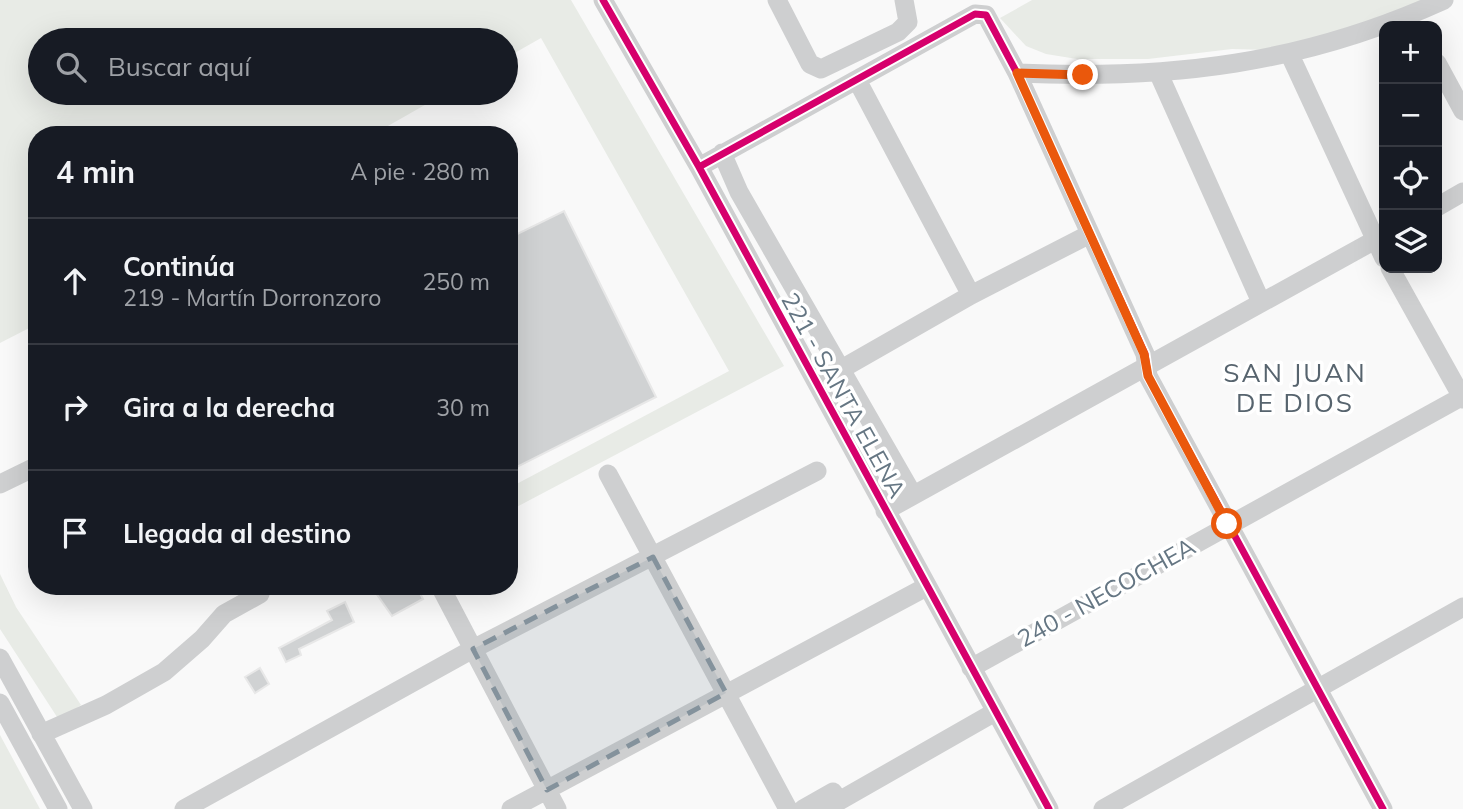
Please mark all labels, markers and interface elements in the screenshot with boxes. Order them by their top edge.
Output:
map controls [1379,21,1442,273]
button: + [1379,21,1442,84]
search box [28,28,518,105]
icon: search [52,48,90,86]
text: Buscar aquí [108,50,251,83]
route end [1067,59,1098,90]
button: − [1379,84,1442,147]
button: locate [1379,147,1442,210]
text: 4 min [56,153,135,191]
text: A pie · 280 m [350,157,490,186]
button: layers [1379,210,1442,273]
text: Continúa [123,250,235,283]
icon: ahead [56,262,94,300]
text: 250 m [422,267,490,296]
text: 219 - Martín Dorronzoro [123,283,381,312]
street label: 221 - SANTA ELENA [775,287,913,503]
district label: SAN JUAN DE DIOS [1223,356,1367,419]
icon: right [56,388,94,426]
text: Gira a la derecha [123,391,335,424]
text: 30 m [436,393,490,422]
route start [1211,508,1242,539]
icon: arrive [56,514,94,552]
text: Llegada al destino [123,517,351,550]
street label: 240 - NECOCHEA [1012,531,1200,653]

